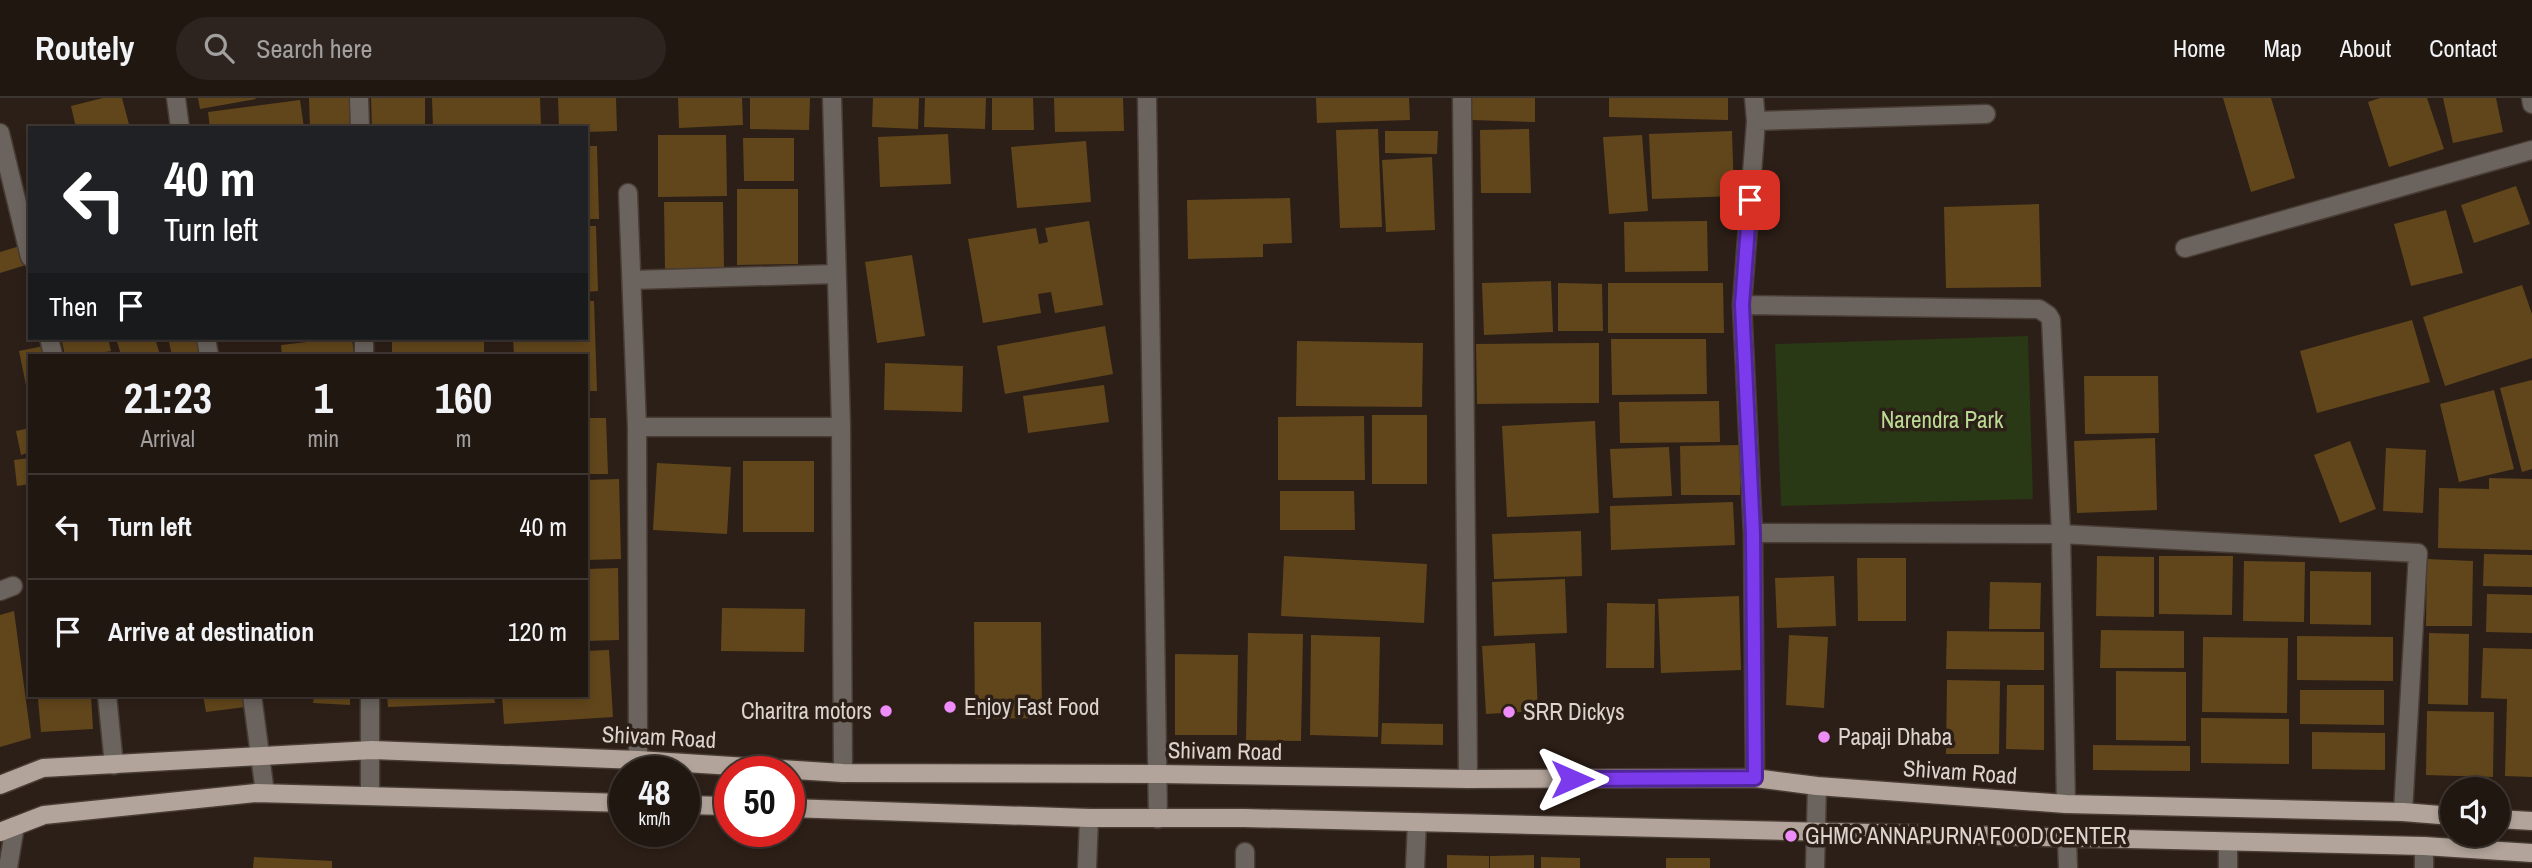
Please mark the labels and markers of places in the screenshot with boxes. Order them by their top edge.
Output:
pin [1720,170,1780,230]
place label: Enjoy Fast Food [964,691,1100,722]
place label: Charitra motors [741,695,872,726]
place label: SRR Dickys [1523,696,1625,727]
marker: Enjoy Fast Food [942,699,958,715]
marker: Charitra motors [878,703,894,719]
marker: SRR Dickys [1501,704,1517,720]
place label: Papaji Dhaba [1838,721,1953,752]
marker: Papaji Dhaba [1816,729,1832,745]
place label: GHMC ANNAPURNA FOOD CENTER [1805,820,2127,851]
marker: GHMC ANNAPURNA FOOD CENTER [1783,828,1799,844]

